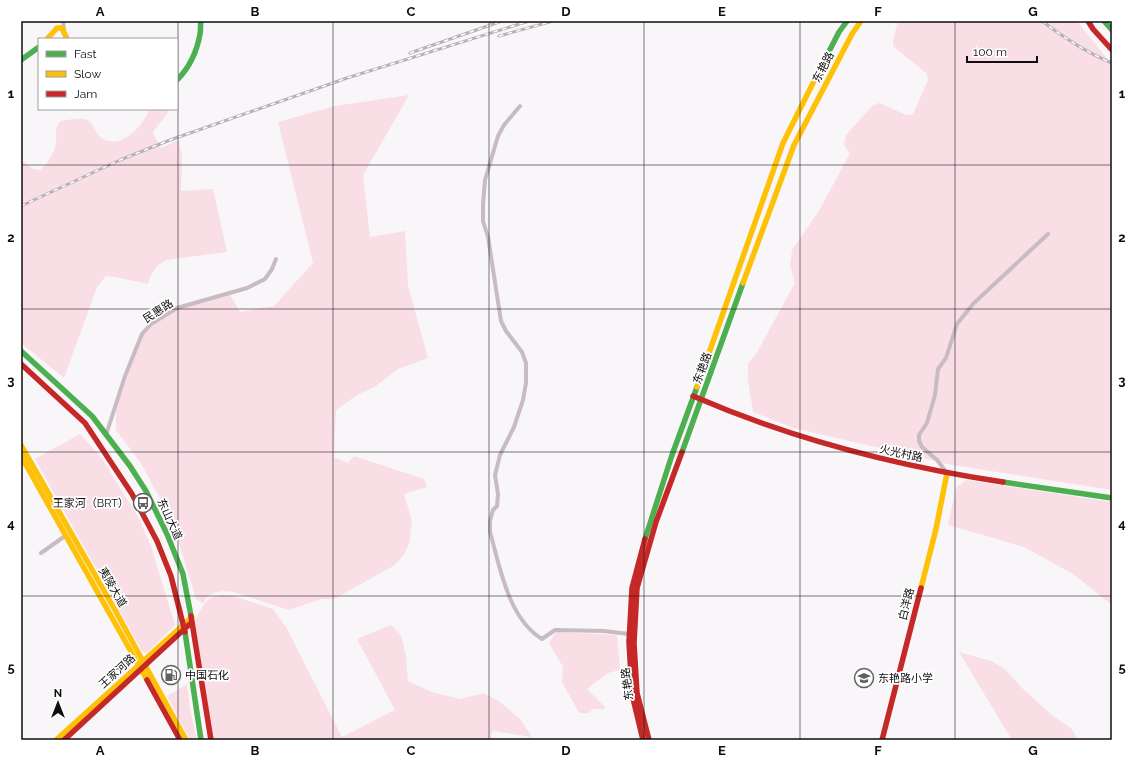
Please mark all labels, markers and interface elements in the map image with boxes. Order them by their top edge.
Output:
text: A [96,4,105,19]
text: B [251,4,260,19]
text: C [407,4,416,19]
text: D [561,4,571,19]
text: E [718,4,726,19]
text: F [874,4,882,19]
text: G [1028,4,1038,19]
legend [38,38,178,110]
scale bar [967,38,1037,64]
text: 100 m [973,45,1007,59]
text: Fast [74,47,97,61]
street label: 东艳路 [810,50,837,85]
text: Slow [74,67,101,81]
text: 1 [8,86,15,101]
text: 1 [1119,86,1126,101]
text: Jam [74,87,97,101]
text: 2 [7,230,15,245]
text: 2 [1118,230,1126,245]
street label: 民惠路 [141,297,176,326]
street label: 东艳路 [691,350,714,386]
text: 3 [7,373,15,388]
text: 3 [1118,373,1126,388]
street label: 火光村路 [878,443,924,464]
bus stop icon: 王家河（BRT） [132,492,154,514]
place label: 王家河（BRT） [53,497,129,510]
street label: 东山大道 [154,497,185,542]
text: 4 [7,516,15,531]
text: 4 [1118,516,1126,531]
street label: 夷陵大道 [96,565,129,610]
street label: 白洋路 [896,587,917,622]
street label: 王家河路 [97,652,138,691]
text: 5 [7,660,15,675]
text: 5 [1118,660,1126,675]
fuel station icon: 中国石化 [160,664,182,686]
street label: 东艳路 [619,667,636,701]
school or university icon: 东艳路小学 [853,667,875,689]
place label: 中国石化 [185,669,229,682]
place label: 东艳路小学 [878,672,933,685]
north arrow [38,683,78,723]
text: N [54,687,62,700]
text: A [96,743,105,758]
text: B [251,743,260,758]
text: C [407,743,416,758]
text: D [561,743,571,758]
text: E [718,743,726,758]
text: F [874,743,882,758]
text: G [1028,743,1038,758]

